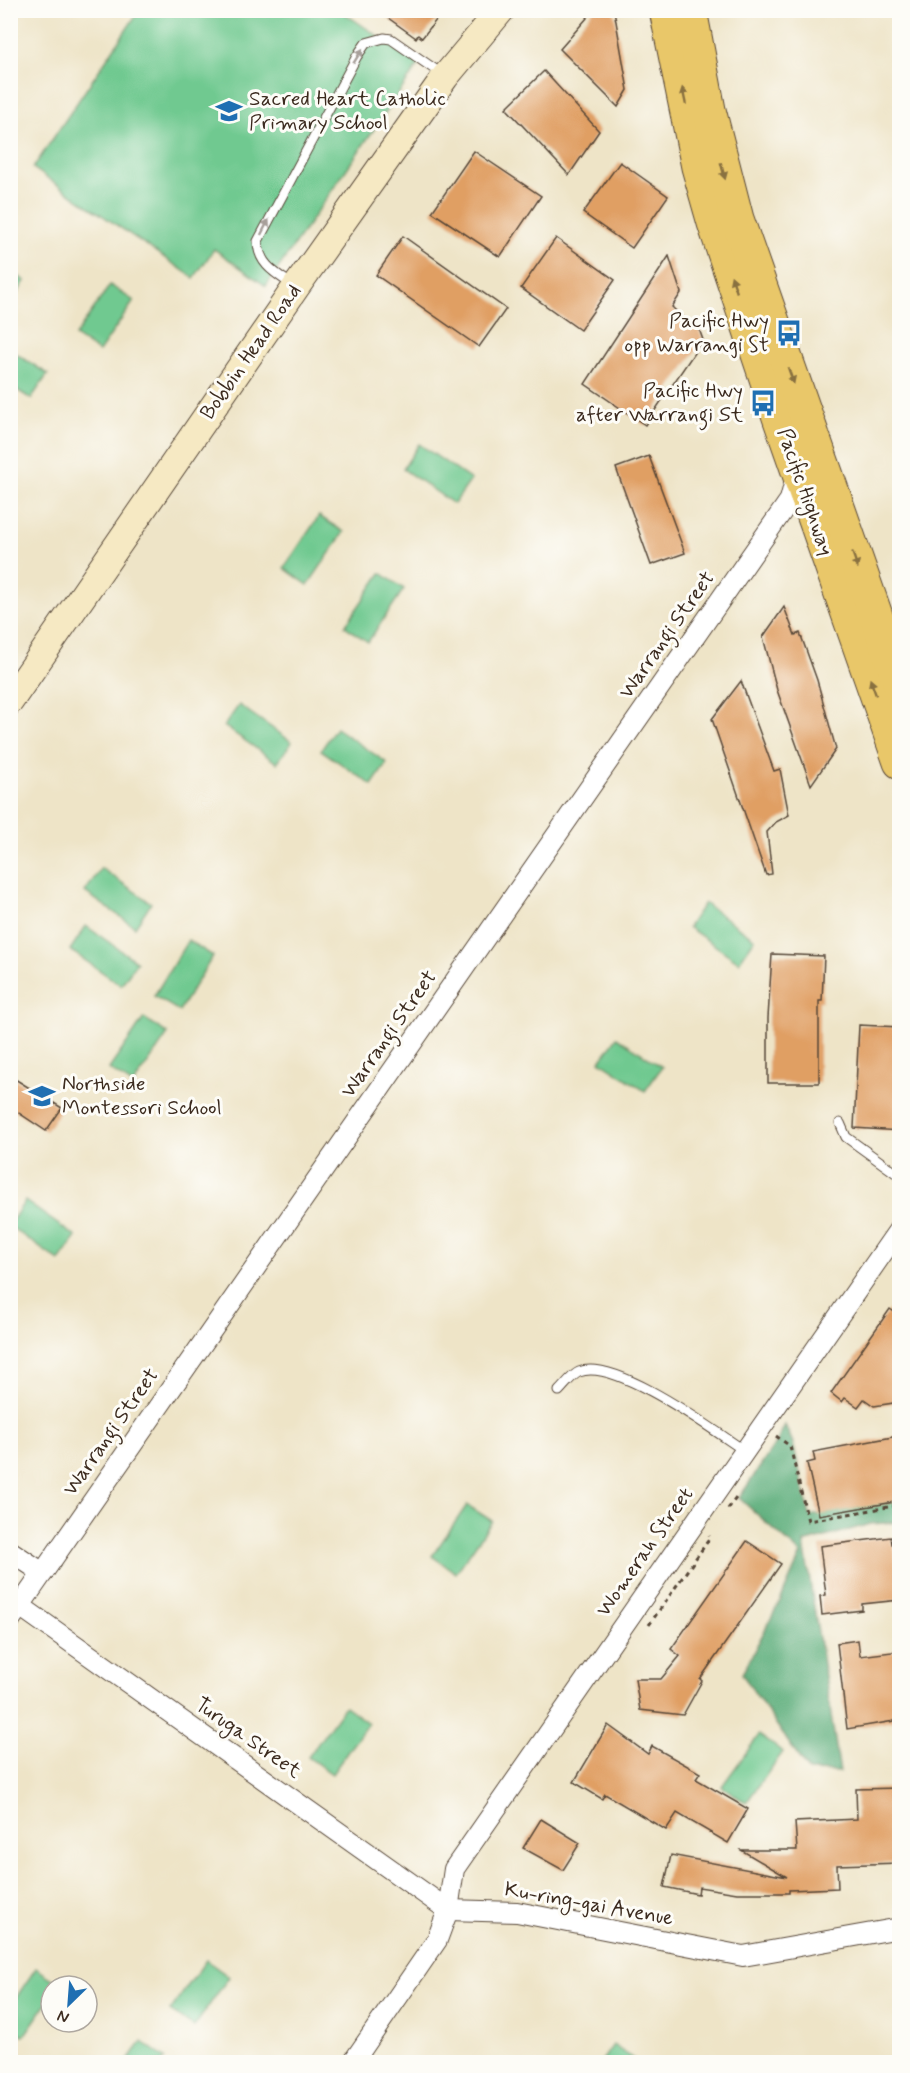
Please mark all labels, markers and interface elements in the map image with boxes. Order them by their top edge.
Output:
one-way arrow [352,48,363,64]
place label: Sacred Heart Catholic Primary School [249,85,446,137]
one-way arrow [678,87,688,105]
school or university icon: Sacred Heart Catholic Primary School [214,96,244,126]
one-way arrow [719,161,729,180]
one-way arrow [260,218,270,235]
one-way arrow [728,275,738,293]
street label: Bobbin Head Road [194,279,308,425]
place label: Pacific Hwy opp Warrangi St [624,307,769,359]
bus stop icon: Pacific Hwy opp Warrangi St [774,318,804,348]
one-way arrow [786,367,796,385]
place label: Pacific Hwy after Warrangi St [576,377,744,431]
bus stop icon: Pacific Hwy after Warrangi St [748,388,778,418]
street label: Pacific Highway [769,425,840,560]
one-way arrow [851,551,861,569]
street label: Warrangi Street [613,565,723,706]
one-way arrow [867,678,877,696]
street label: Warrangi Street [335,964,445,1105]
place label: Northside Montessori School [62,1070,222,1122]
school or university icon: Northside Montessori School [27,1081,57,1111]
street label: Warrangi Street [57,1362,167,1503]
street label: Womerah Street [590,1482,700,1622]
street label: Turuga Street [189,1691,307,1786]
street label: Ku-ring-gai Avenue [502,1875,676,1934]
north arrow [39,1974,99,2034]
text: N [54,2004,73,2028]

